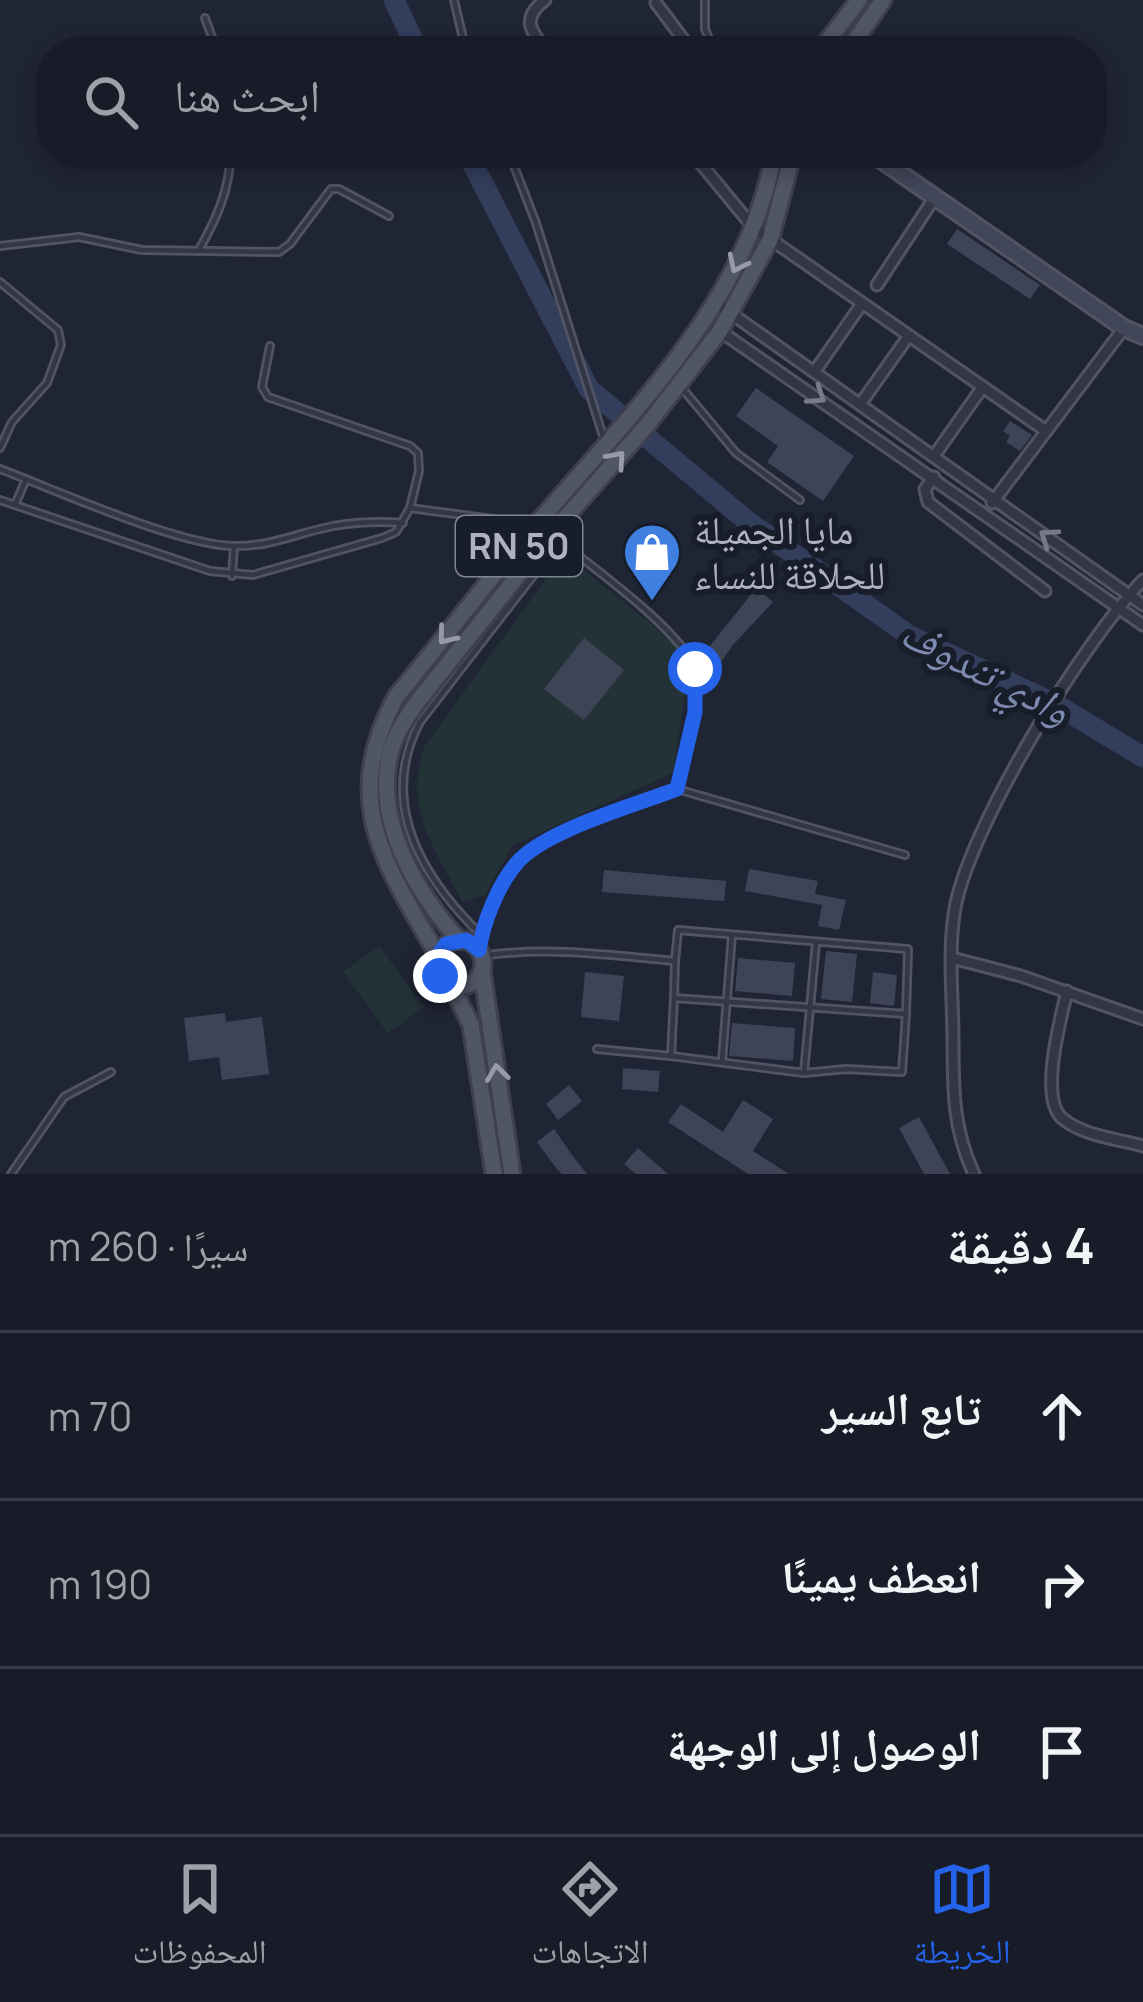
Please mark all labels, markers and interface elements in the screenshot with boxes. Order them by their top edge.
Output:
search box [36,36,1107,168]
text: ابحث هنا [174,64,320,126]
icon: search [78,69,144,135]
one-way arrow [728,251,751,273]
one-way arrow [804,382,826,404]
one-way arrow [603,452,624,473]
place label: مايا الجميلة للحلاقة للنساء [694,502,885,601]
road number: RN 50 [456,516,582,576]
shop icon: مايا الجميلة للحلاقة للنساء [621,521,683,603]
one-way arrow [1040,529,1061,551]
water label: وادي تندوف [889,603,1081,743]
one-way arrow [438,622,460,644]
route start [668,642,722,696]
route end [413,949,467,1003]
one-way arrow [485,1063,511,1083]
text: 4 دقيقة [947,1210,1095,1279]
text: سيرًا · 260 m [48,1219,248,1273]
text: تابع السير [822,1377,981,1439]
icon: ahead [1029,1383,1095,1449]
text: 70 m [48,1389,132,1443]
text: انعطف يمينًا [781,1545,981,1607]
icon: right [1029,1551,1095,1617]
text: 190 m [48,1557,152,1611]
text: الوصول إلى الوجهة [667,1713,981,1775]
icon: arrive [1029,1719,1095,1785]
tab: المحفوظات [132,1856,267,1984]
tab: الاتجاهات [531,1856,649,1984]
tab: الخريطة [913,1856,1011,1984]

